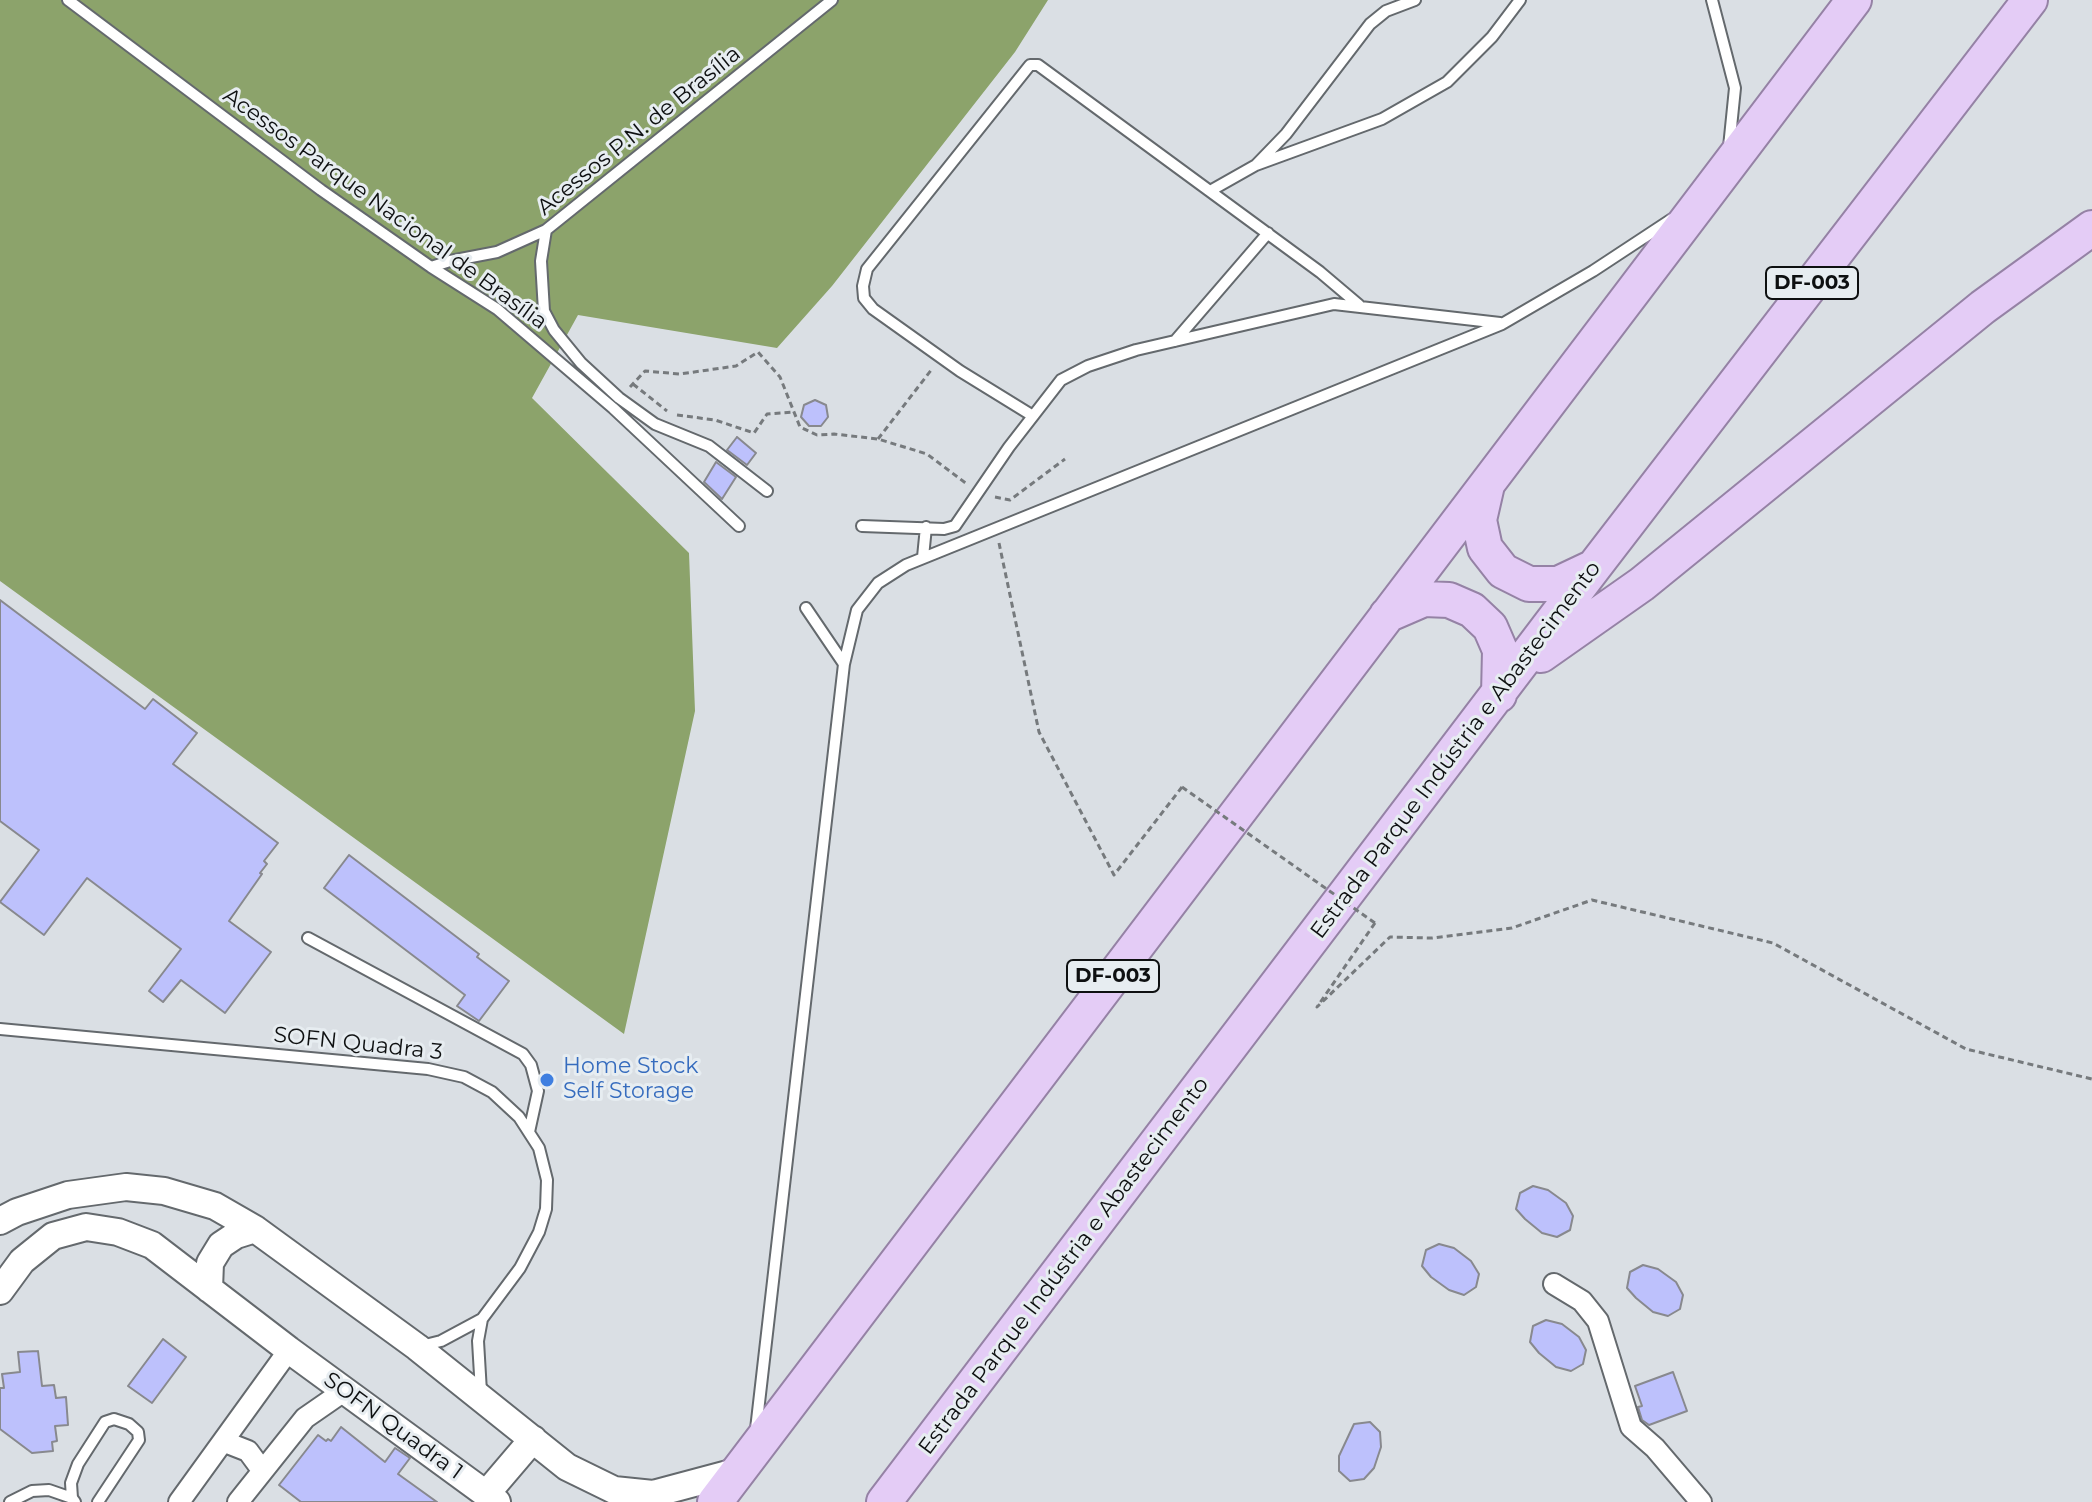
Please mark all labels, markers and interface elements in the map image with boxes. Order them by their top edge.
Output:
street label: Acessos P.N. de Brasília [532,41,746,221]
street label: Acessos Parque Nacional de Brasília [218,83,552,335]
road number: DF-003 [1766,267,1858,299]
street label: Estrada Parque Indústria e Abastecimento [1305,556,1607,944]
road number: DF-003 [1067,960,1159,992]
street label: SOFN Quadra 3 [272,1022,444,1066]
place label: Home Stock Self Storage [563,1054,698,1106]
marker: Home Stock Self Storage [538,1071,556,1089]
street label: Estrada Parque Indústria e Abastecimento [913,1072,1215,1460]
street label: SOFN Quadra 1 [318,1367,468,1485]

